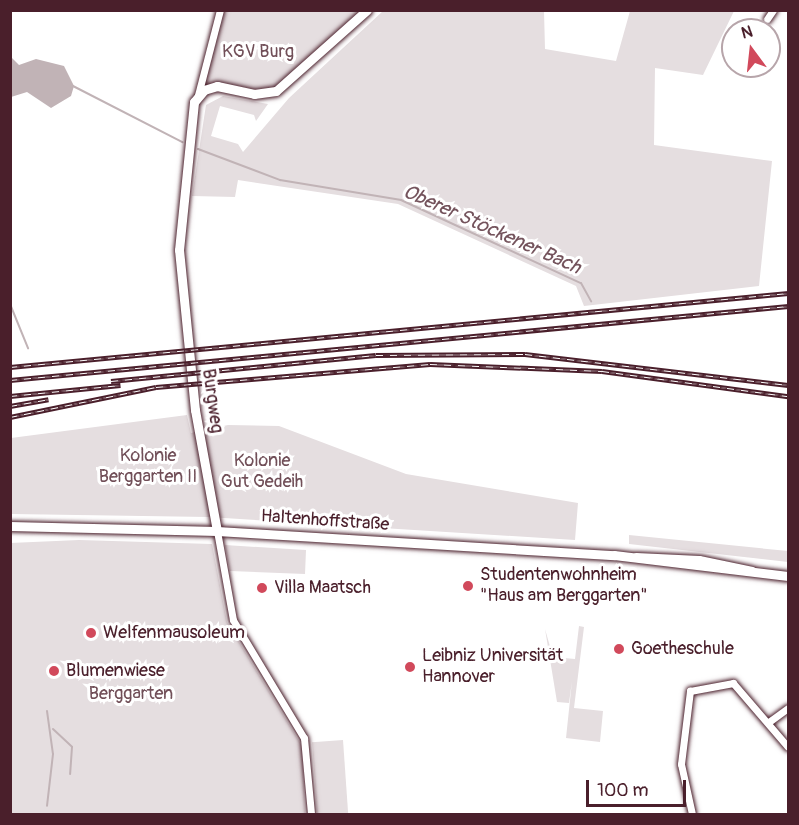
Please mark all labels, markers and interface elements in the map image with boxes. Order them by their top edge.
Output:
north arrow [721,18,781,78]
text: N [739,21,755,44]
park label: KGV Burg [222,41,294,63]
water label: Oberer Stöckener Bach [399,179,585,279]
street label: Burgweg [197,367,227,435]
park label: Kolonie Berggarten II [99,446,197,488]
park label: Kolonie Gut Gedeih [221,451,303,494]
street label: Haltenhoffstraße [260,506,390,536]
place label: Studentenwohnheim "Haus am Berggarten" [480,565,648,608]
place label: Villa Maatsch [274,577,371,599]
marker: Studentenwohnheim "Haus am Berggarten" [461,579,475,593]
marker: Villa Maatsch [255,581,269,595]
place label: Welfenmausoleum [103,622,245,644]
marker: Welfenmausoleum [84,626,98,640]
place label: Goetheschule [631,638,734,660]
marker: Goetheschule [612,642,626,656]
place label: Leibniz Universität Hannover [422,646,563,688]
place label: Blumenwiese [66,660,165,682]
marker: Leibniz Universität Hannover [403,660,417,674]
marker: Blumenwiese [47,664,61,678]
park label: Berggarten [89,683,173,705]
scale bar [589,768,690,806]
text: 100 m [597,779,649,802]

